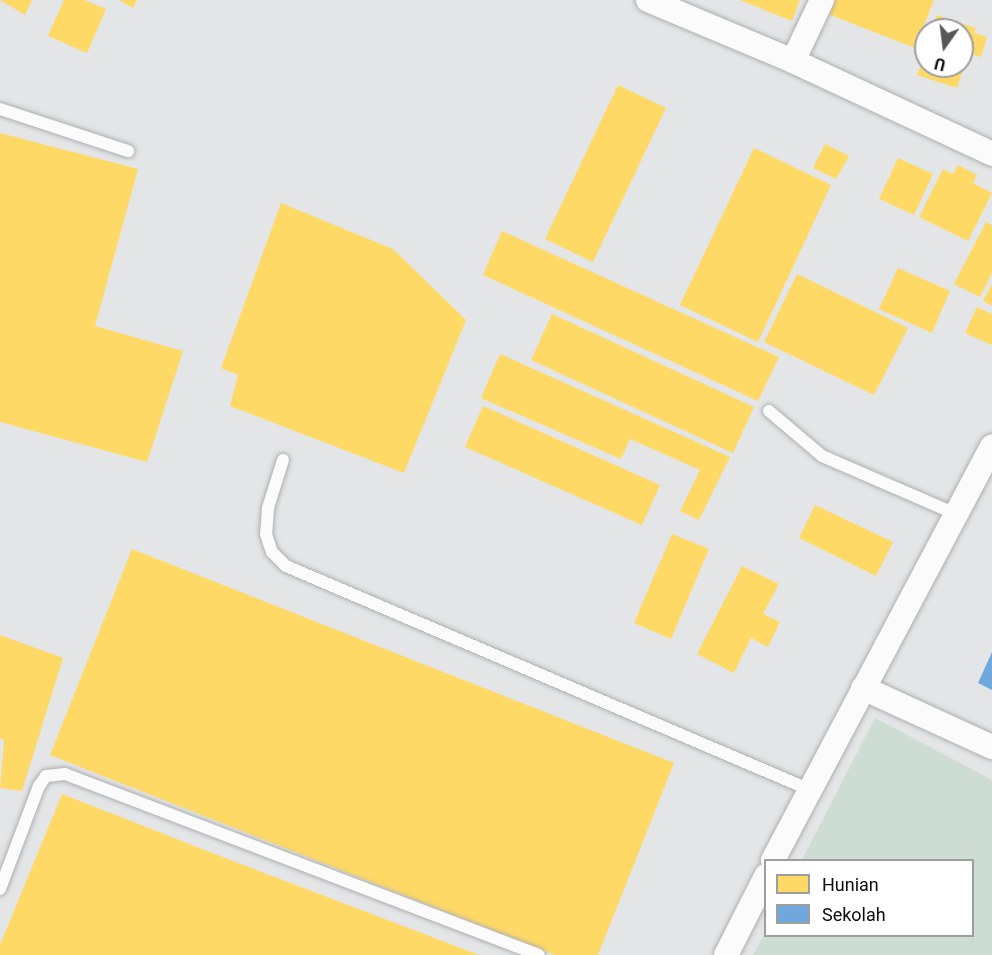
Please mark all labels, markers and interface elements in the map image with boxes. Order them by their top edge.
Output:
north arrow [914,18,974,78]
text: U [933,54,947,75]
legend [764,859,974,937]
text: Hunian [822,874,879,895]
text: Sekolah [822,904,886,925]

